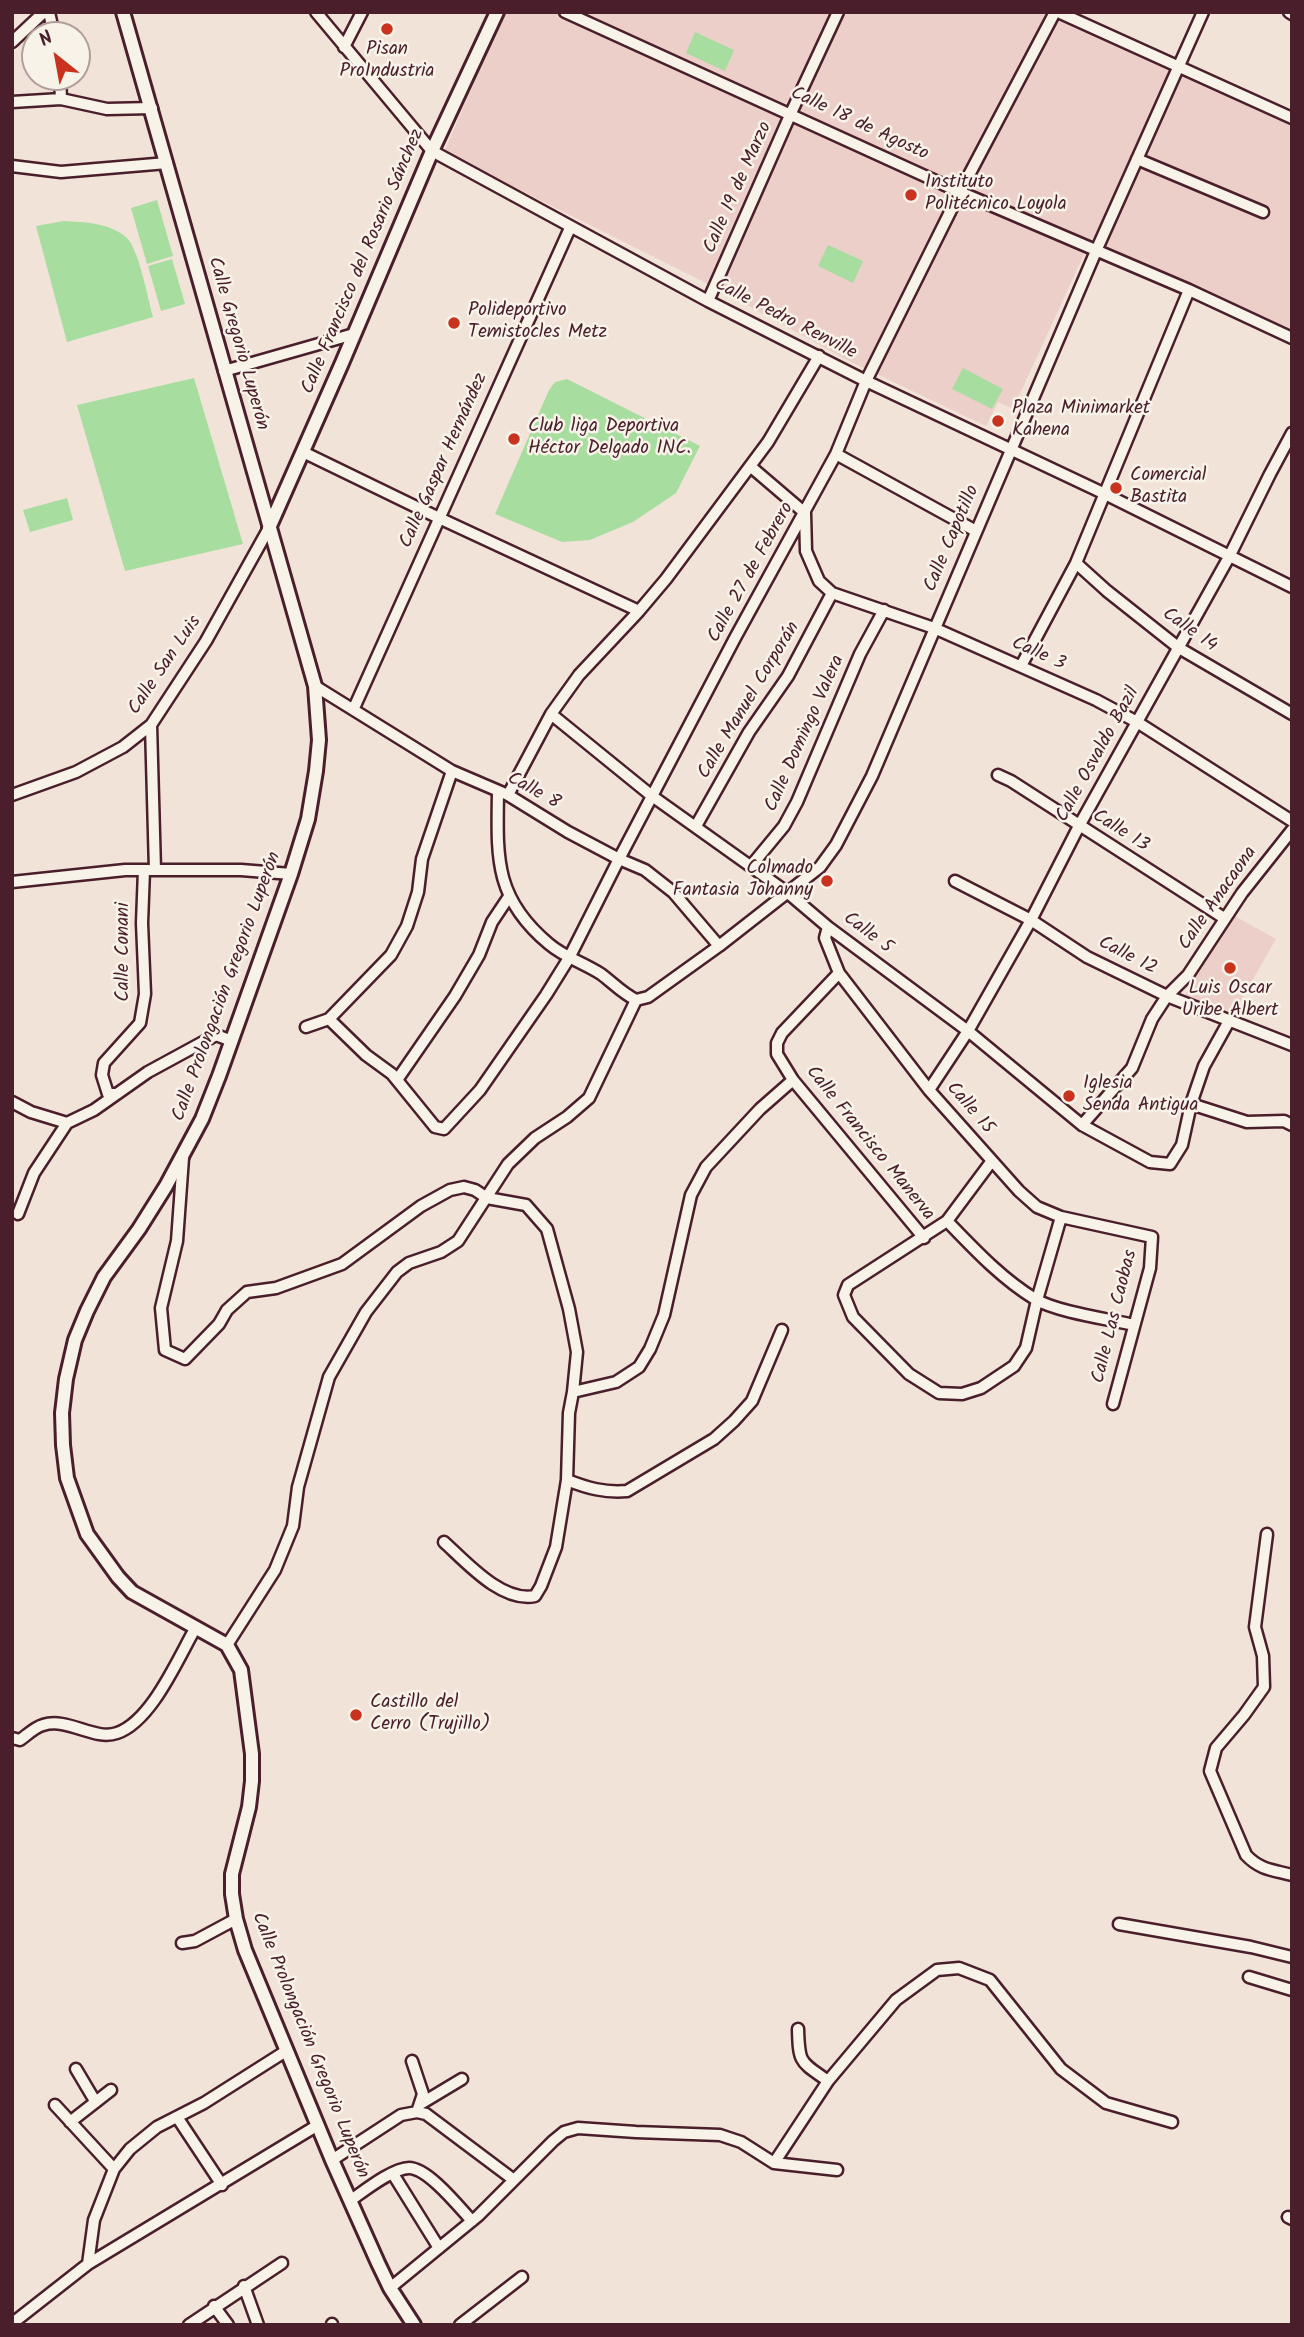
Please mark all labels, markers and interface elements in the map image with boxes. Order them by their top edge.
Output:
north arrow [21,21,91,91]
marker: Pisan ProIndustria [379,21,395,37]
text: N [33,24,59,56]
place label: Pisan ProIndustria [339,40,435,84]
street label: Calle 18 de Agosto [786,83,932,167]
street label: Calle 19 de Marzo [700,119,778,257]
street label: Calle Francisco del Rosario Sánchez [298,126,430,398]
place label: Instituto Politécnico Loyola [925,173,1067,217]
marker: Instituto Politécnico Loyola [903,187,919,203]
street label: Calle Gregorio Luperón [201,255,273,433]
street label: Calle Pedro Renville [710,274,860,366]
place label: Polideportivo Temistocles Metz [468,301,607,345]
marker: Polideportivo Temistocles Metz [446,315,462,331]
street label: Calle Gaspar Hernández [396,370,494,552]
place label: Plaza Minimarket Kahena [1012,399,1150,443]
marker: Plaza Minimarket Kahena [990,413,1006,429]
place label: Club liga Deportiva Héctor Delgado INC. [528,417,691,461]
marker: Club liga Deportiva Héctor Delgado INC. [506,431,522,447]
place label: Comercial Bastita [1130,466,1206,510]
marker: Comercial Bastita [1108,480,1124,496]
street label: Calle Capotillo [920,482,986,596]
street label: Calle 27 de Febrero [704,499,800,647]
street label: Calle 14 [1157,604,1221,658]
street label: Calle San Luis [124,612,208,720]
street label: Calle Manuel Corporán [694,618,806,784]
street label: Calle 3 [1008,633,1068,677]
street label: Calle Domingo Valera [761,652,851,816]
street label: Calle Osvaldo Bazil [1052,683,1146,827]
street label: Calle 8 [502,768,564,816]
street label: Calle 13 [1087,806,1153,858]
street label: Calle Anacaona [1175,843,1263,955]
street label: Calle Prolongación Gregorio Luperón [169,849,287,1125]
place label: Colmado Fantasia Johanny [673,859,813,903]
marker: Colmado Fantasia Johanny [819,873,835,889]
street label: Calle Conani [114,902,136,1002]
street label: Calle 5 [838,908,896,960]
street label: Calle 12 [1094,933,1160,981]
marker: Luis Oscar Uribe Albert [1222,960,1238,976]
place label: Luis Oscar Uribe Albert [1182,979,1278,1023]
street label: Calle Francisco Manerva [800,1062,938,1226]
place label: Iglesia Senda Antigua [1083,1074,1198,1118]
street label: Calle 15 [940,1078,998,1140]
marker: Iglesia Senda Antigua [1061,1088,1077,1104]
street label: Calle Las Caobas [1088,1248,1144,1386]
place label: Castillo del Cerro (Trujillo) [370,1693,490,1737]
marker: Castillo del Cerro (Trujillo) [348,1707,364,1723]
street label: Calle Prolongación Gregorio Luperón [245,1910,373,2182]

